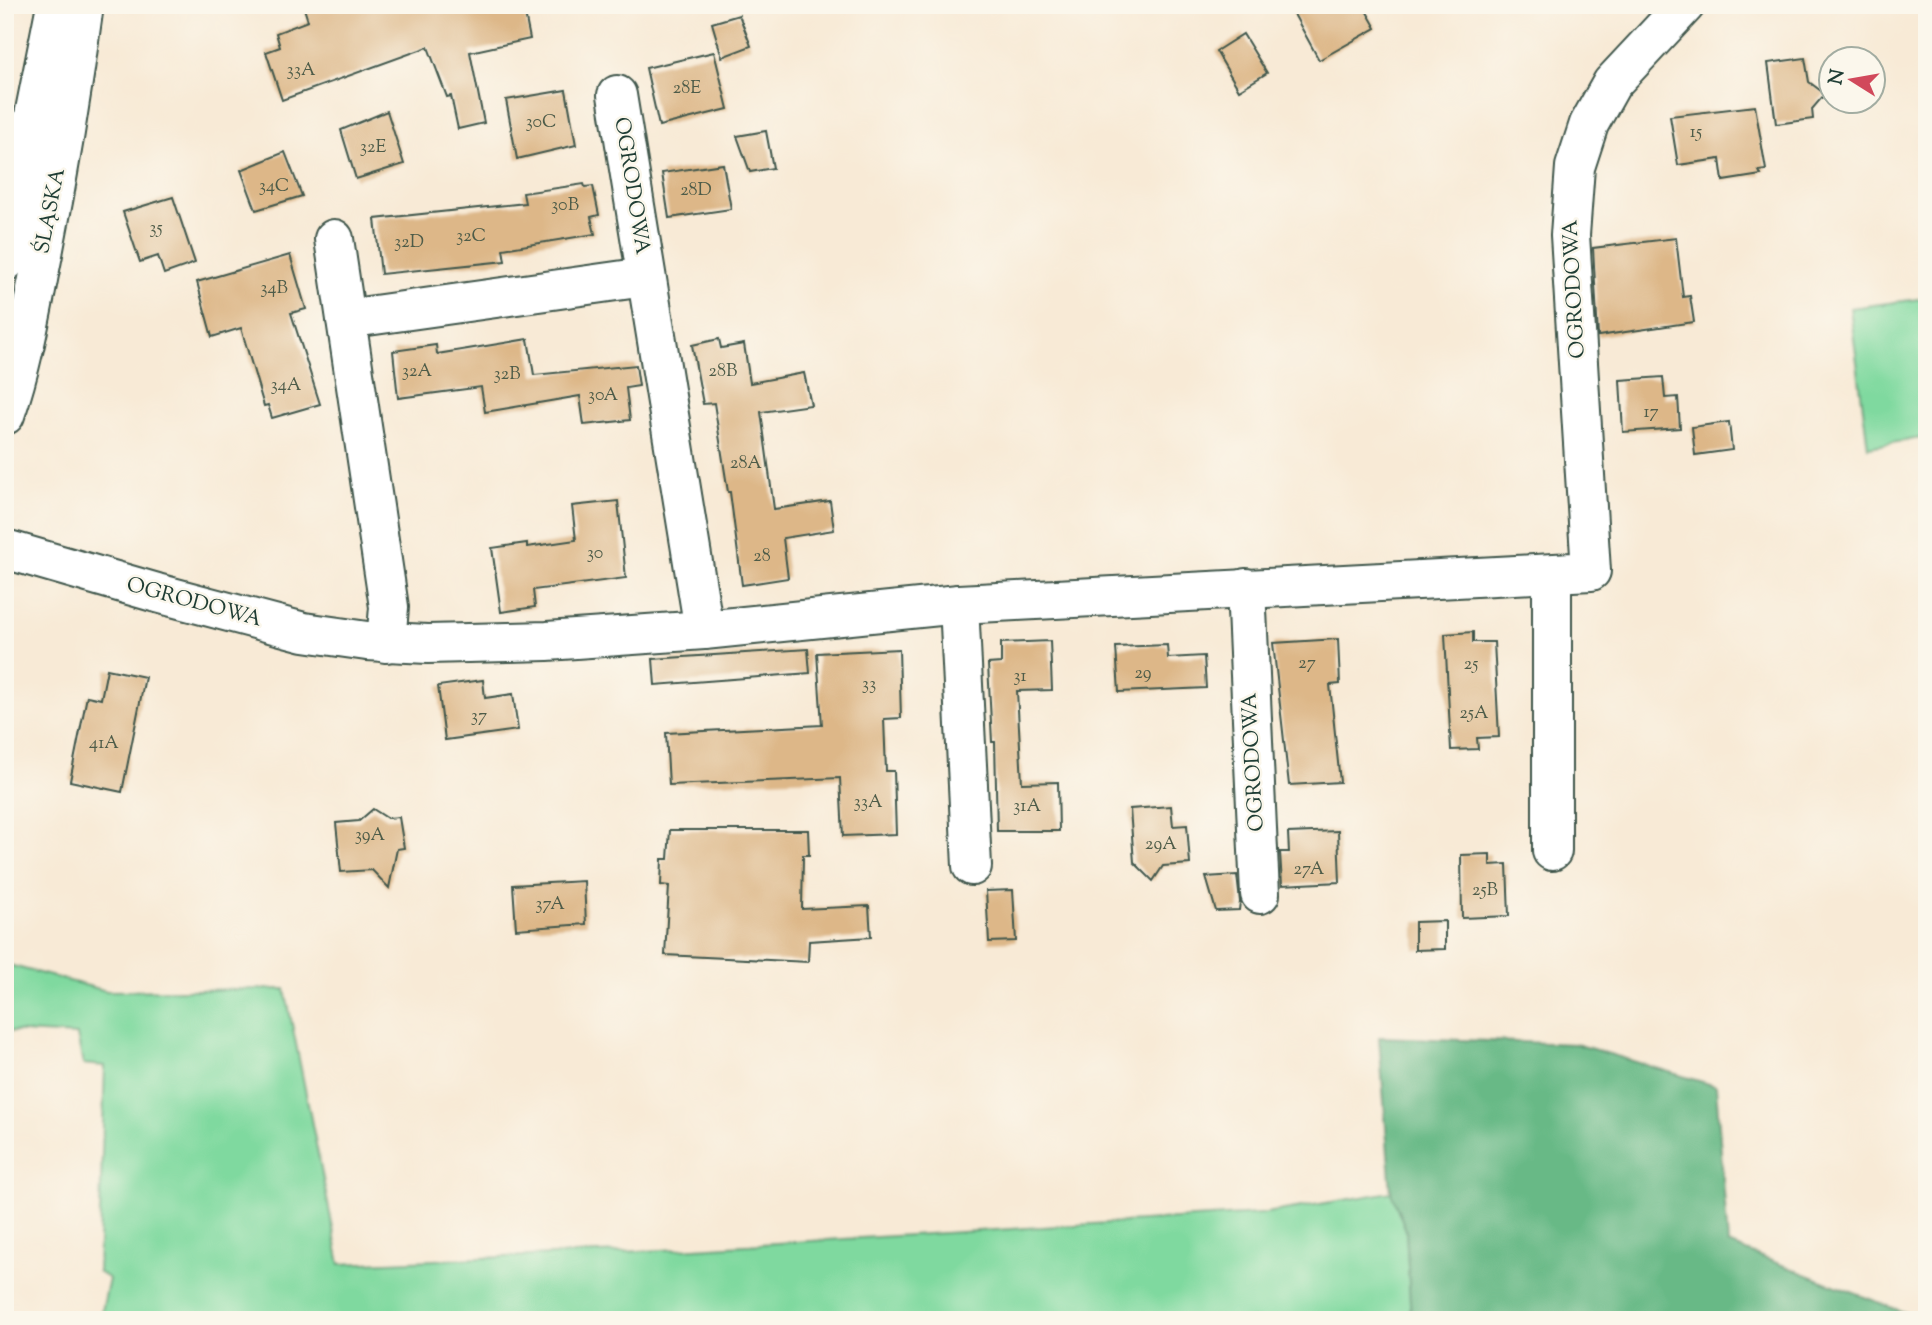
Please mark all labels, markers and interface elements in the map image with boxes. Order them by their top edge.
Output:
north arrow [1816,46,1886,116]
house number: 33A [286,58,316,84]
text: N [1823,67,1852,87]
house number: 28E [673,76,701,102]
house number: 30C [525,110,557,136]
street label: OGRODOWA [605,115,657,257]
house number: 15 [1690,120,1702,146]
house number: 32E [360,135,386,161]
street label: ŚLĄSKA [28,166,74,256]
house number: 34C [259,174,289,200]
house number: 28D [680,178,712,204]
house number: 30B [551,193,579,219]
house number: 35 [149,216,163,242]
street label: OGRODOWA [1556,219,1594,359]
house number: 32C [456,224,486,250]
house number: 32D [394,230,424,256]
house number: 34B [260,276,288,302]
house number: 32A [402,359,433,385]
house number: 28B [709,359,737,385]
house number: 32B [493,362,521,388]
house number: 34A [271,373,302,399]
house number: 30A [588,383,619,409]
house number: 17 [1643,400,1659,426]
house number: 28A [730,451,762,477]
house number: 30 [587,541,603,567]
house number: 28 [753,544,771,570]
street label: OGRODOWA [123,571,265,635]
house number: 27 [1298,651,1316,677]
house number: 25 [1464,652,1478,678]
house number: 29 [1134,661,1152,687]
house number: 31 [1013,664,1027,690]
house number: 33 [862,672,876,698]
street label: OGRODOWA [1235,692,1273,832]
house number: 25A [1459,701,1489,727]
house number: 37 [471,704,487,730]
house number: 41A [89,731,119,757]
house number: 33A [853,790,883,816]
house number: 31A [1013,794,1041,820]
house number: 39A [355,823,386,849]
house number: 29A [1145,832,1177,858]
house number: 27A [1294,857,1325,883]
house number: 25B [1472,878,1498,904]
house number: 37A [535,892,565,918]

